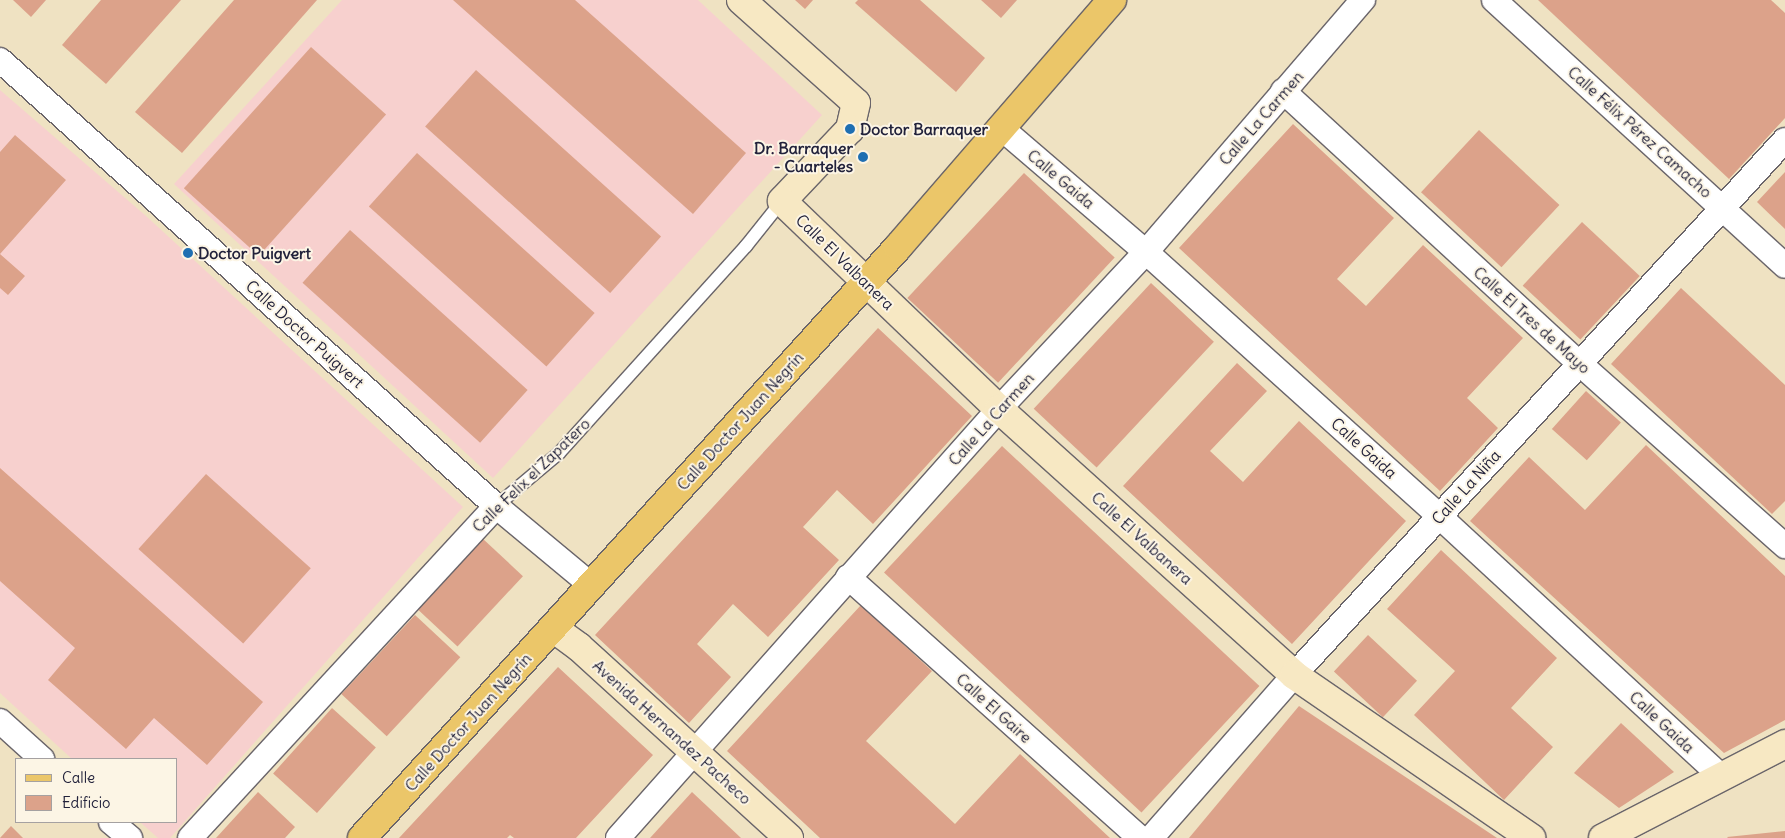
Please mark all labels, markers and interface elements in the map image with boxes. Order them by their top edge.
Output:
street label: Calle Félix Pérez Camacho [1564,62,1716,202]
street label: Calle La Carmen [1215,67,1307,169]
place label: Doctor Barraquer [860,119,988,139]
marker: Doctor Barraquer [844,123,856,135]
place label: Dr. Barraquer - Cuarteles [754,138,853,176]
street label: Calle Gaida [1023,145,1099,213]
marker: Dr. Barraquer - Cuarteles [857,151,869,163]
street label: Calle El Valbanera [792,210,898,314]
place label: Doctor Puigvert [198,243,311,263]
marker: Doctor Puigvert [182,247,194,259]
street label: Calle El Tres de Mayo [1470,262,1594,378]
street label: Calle Doctor Puigvert [242,276,368,392]
street label: Calle Doctor Juan Negrín [673,348,807,494]
street label: Calle La Carmen [944,368,1038,470]
street label: Calle Gaida [1327,413,1401,483]
street label: Calle Felix el Zapatero [468,414,594,536]
street label: Calle La Niña [1428,446,1504,528]
street label: Calle El Valbanera [1088,488,1196,588]
street label: Calle Doctor Juan Negrín [401,649,535,795]
street label: Avenida Hernandez Pacheco [589,656,755,808]
street label: Calle El Gaire [952,669,1036,747]
street label: Calle Gaida [1625,687,1699,757]
legend [15,758,178,823]
text: Calle [62,768,95,787]
text: Edificio [62,793,110,812]

